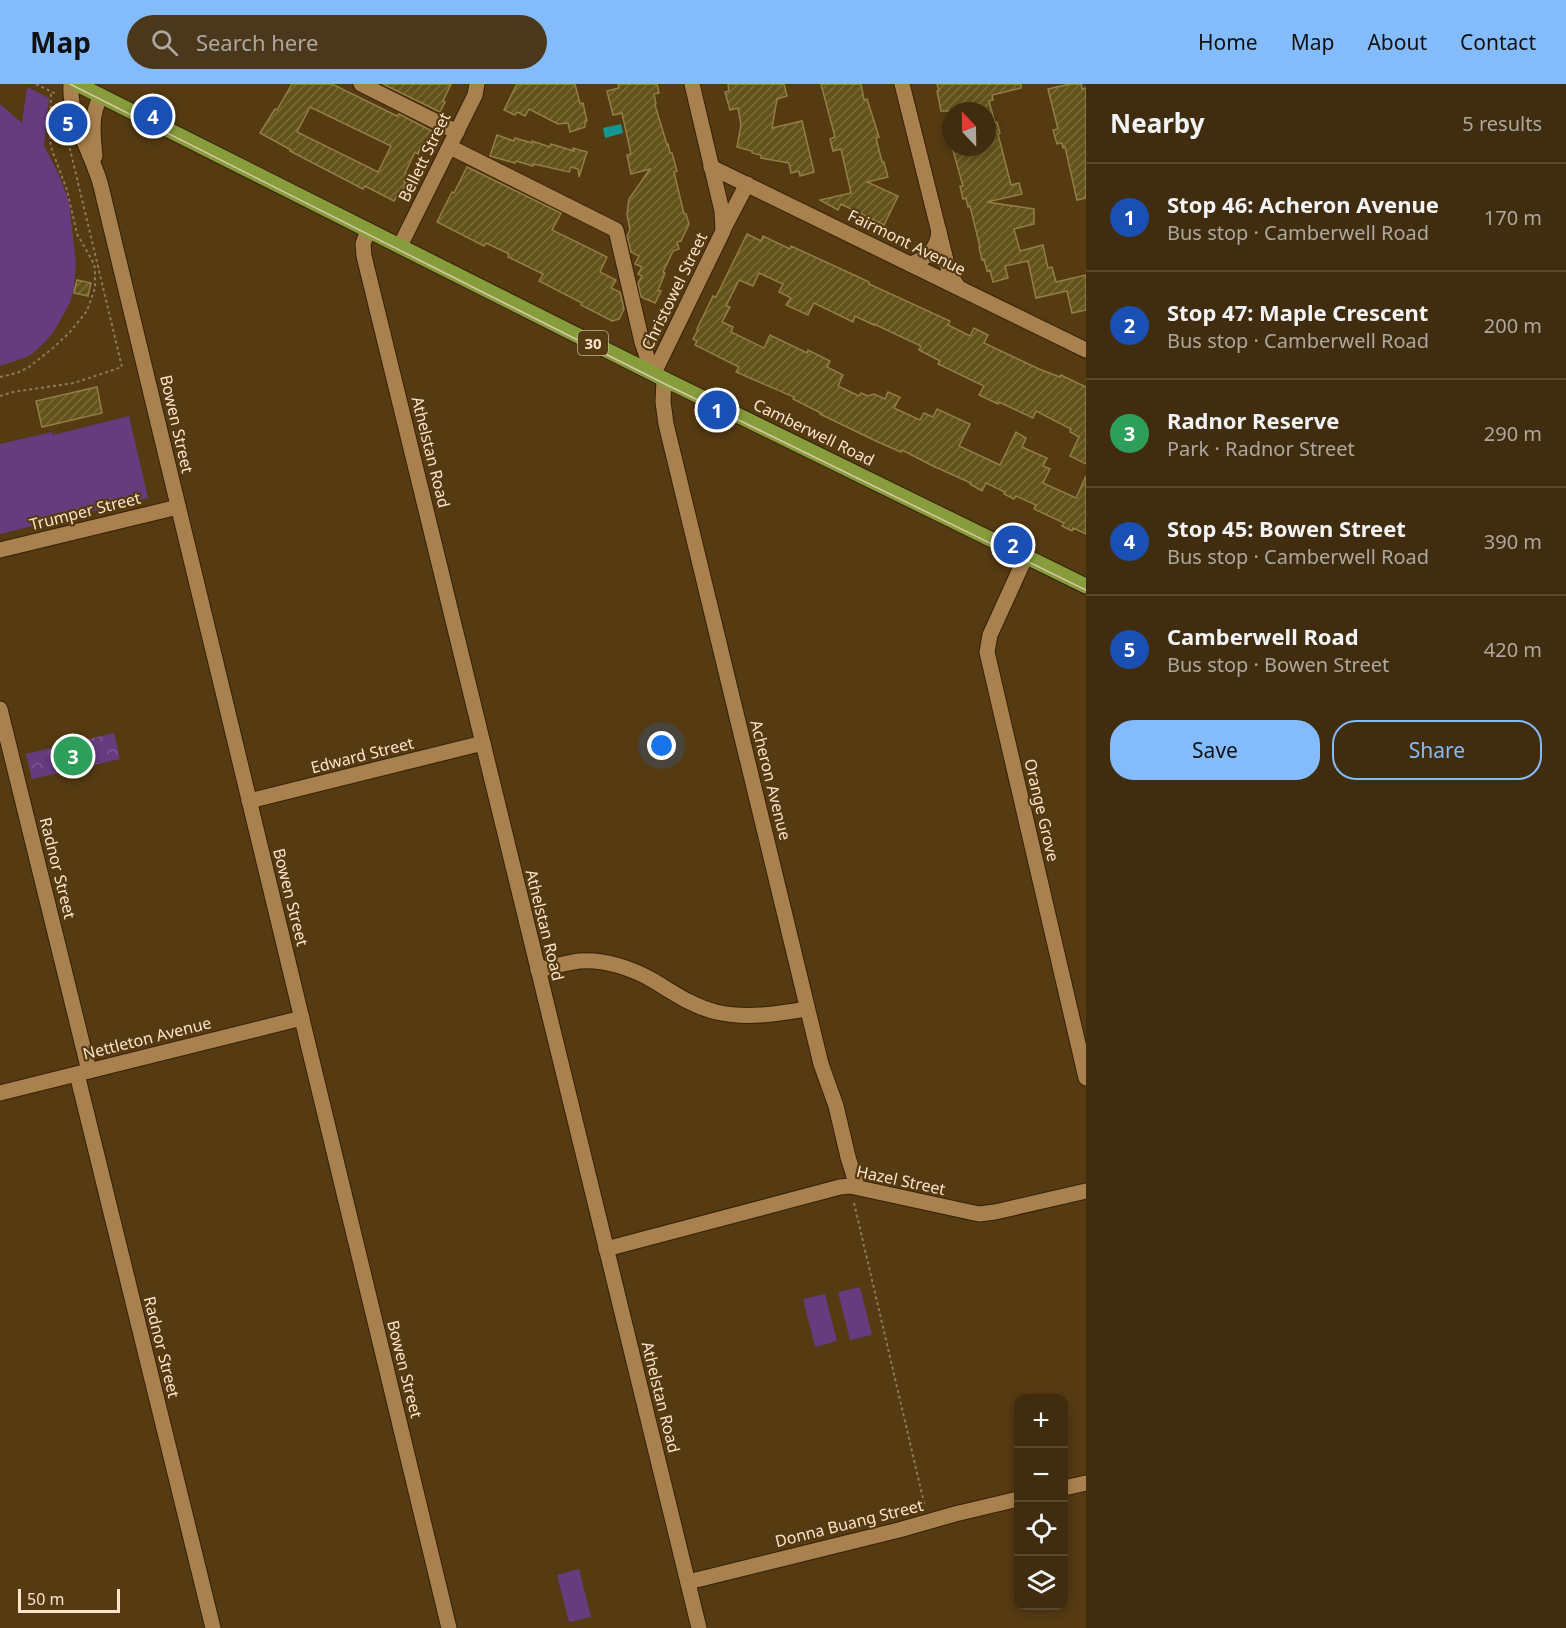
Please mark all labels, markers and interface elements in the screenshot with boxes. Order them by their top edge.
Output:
search box [127,15,547,69]
text: Map [30,23,91,61]
icon: search [148,26,181,59]
text: Search here [196,27,318,57]
text: Home [1198,28,1258,56]
text: Map [1291,28,1334,56]
text: About [1367,28,1427,56]
text: Contact [1460,28,1536,56]
pin: 4 [134,93,172,138]
pin: 5 [48,100,88,146]
north arrow [942,102,996,156]
text: Nearby [1110,105,1205,141]
street label: Bellett Street [393,108,455,205]
text: 5 results [1462,110,1542,137]
text: Stop 46: Acheron Avenue [1167,189,1439,219]
street label: Fairmont Avenue [844,204,970,280]
text: 1 [1124,204,1135,231]
text: 170 m [1484,204,1542,231]
text: Bus stop · Camberwell Road [1167,219,1429,246]
street label: Christowel Street [636,228,712,353]
text: Stop 47: Maple Crescent [1167,297,1428,327]
text: 2 [1124,312,1135,339]
text: 200 m [1484,312,1542,339]
text: Bus stop · Camberwell Road [1167,327,1429,354]
road number: 30 [578,331,608,355]
street label: Bowen Street [155,373,199,475]
pin: 1 [698,388,736,432]
street label: Camberwell Road [750,393,878,471]
street label: Athelstan Road [407,394,455,510]
text: Radnor Reserve [1167,405,1339,435]
text: 3 [1124,420,1135,447]
text: 290 m [1484,420,1542,447]
text: Park · Radnor Street [1167,435,1355,462]
street label: Trumper Street [27,487,143,535]
text: Stop 45: Bowen Street [1167,513,1406,543]
pin: 2 [994,522,1032,568]
text: 4 [1124,528,1135,555]
text: 390 m [1484,528,1542,555]
text: Bus stop · Camberwell Road [1167,543,1429,570]
text: Camberwell Road [1167,621,1359,651]
text: 5 [1124,636,1135,663]
text: 420 m [1484,636,1542,663]
text: Bus stop · Bowen Street [1167,651,1389,678]
street label: Acheron Avenue [745,718,797,842]
button: Save [1110,720,1320,780]
button: Share [1332,720,1542,780]
your location [647,731,676,760]
street label: Edward Street [308,732,416,778]
pin: 3 [54,734,92,778]
street label: Orange Grove [1019,756,1065,864]
street label: Radnor Street [35,815,81,921]
street label: Bowen Street [268,846,314,948]
street label: Athelstan Road [521,867,569,983]
street label: Nettleton Avenue [81,1011,213,1065]
street label: Hazel Street [855,1160,948,1200]
street label: Radnor Street [139,1294,185,1400]
street label: Bowen Street [382,1318,428,1420]
street label: Athelstan Road [637,1339,685,1455]
map controls [1014,1394,1068,1610]
button: + [1014,1394,1068,1448]
button: − [1014,1448,1068,1502]
street label: Donna Buang Street [773,1494,926,1552]
button: locate [1014,1502,1068,1556]
button: layers [1014,1556,1068,1610]
scale bar [18,1586,120,1614]
text: 50 m [27,1588,64,1610]

